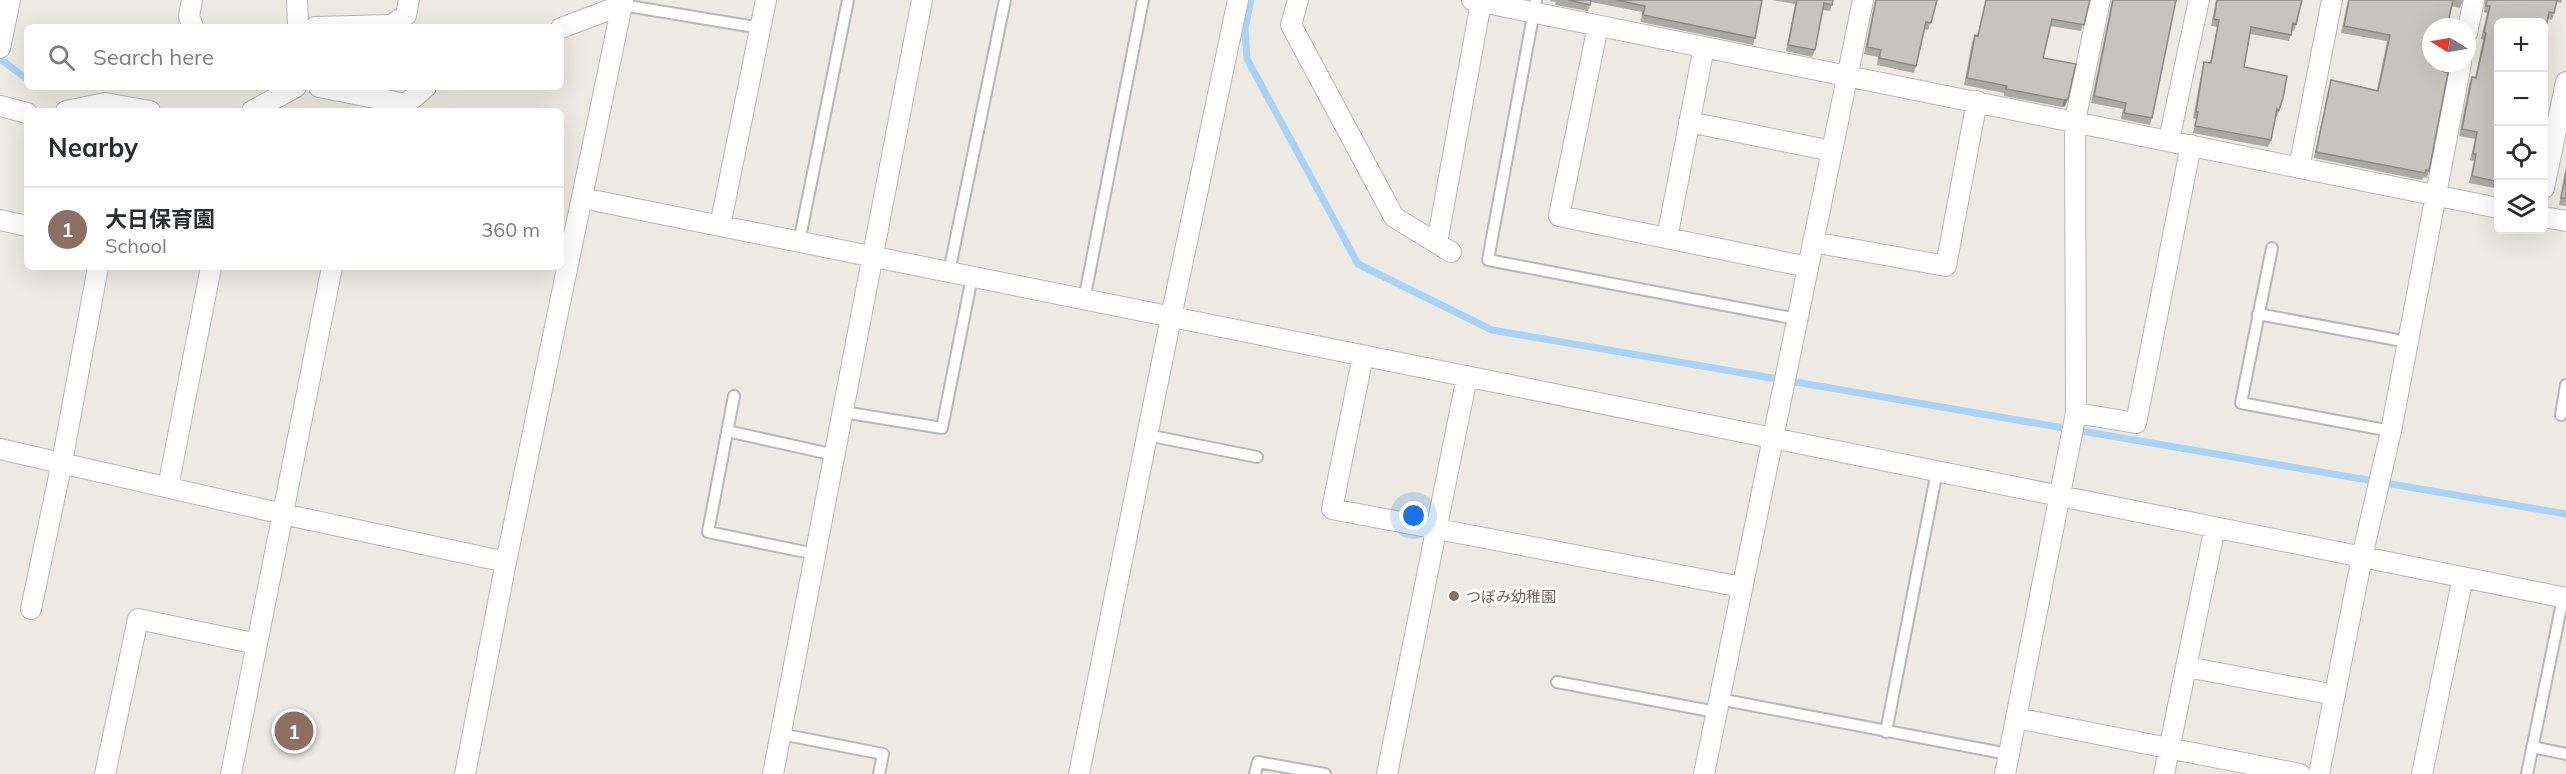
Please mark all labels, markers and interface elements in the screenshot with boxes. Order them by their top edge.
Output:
north arrow [2422,18,2476,72]
map controls [2494,18,2548,234]
button: + [2494,18,2548,72]
search box [24,24,564,90]
icon: search [45,41,78,74]
text: Search here [93,43,214,71]
button: − [2494,72,2548,126]
button: locate [2494,126,2548,180]
text: Nearby [48,131,138,164]
button: layers [2494,180,2548,234]
text: 大日保育園 [105,205,215,233]
text: 1 [62,217,74,242]
text: 360 m [481,217,540,242]
text: School [105,233,167,258]
your location [1399,501,1428,530]
place label: つぼみ幼稚園 [1466,587,1556,606]
marker: つぼみ幼稚園 [1447,589,1461,603]
pin: 1 [274,708,314,754]

